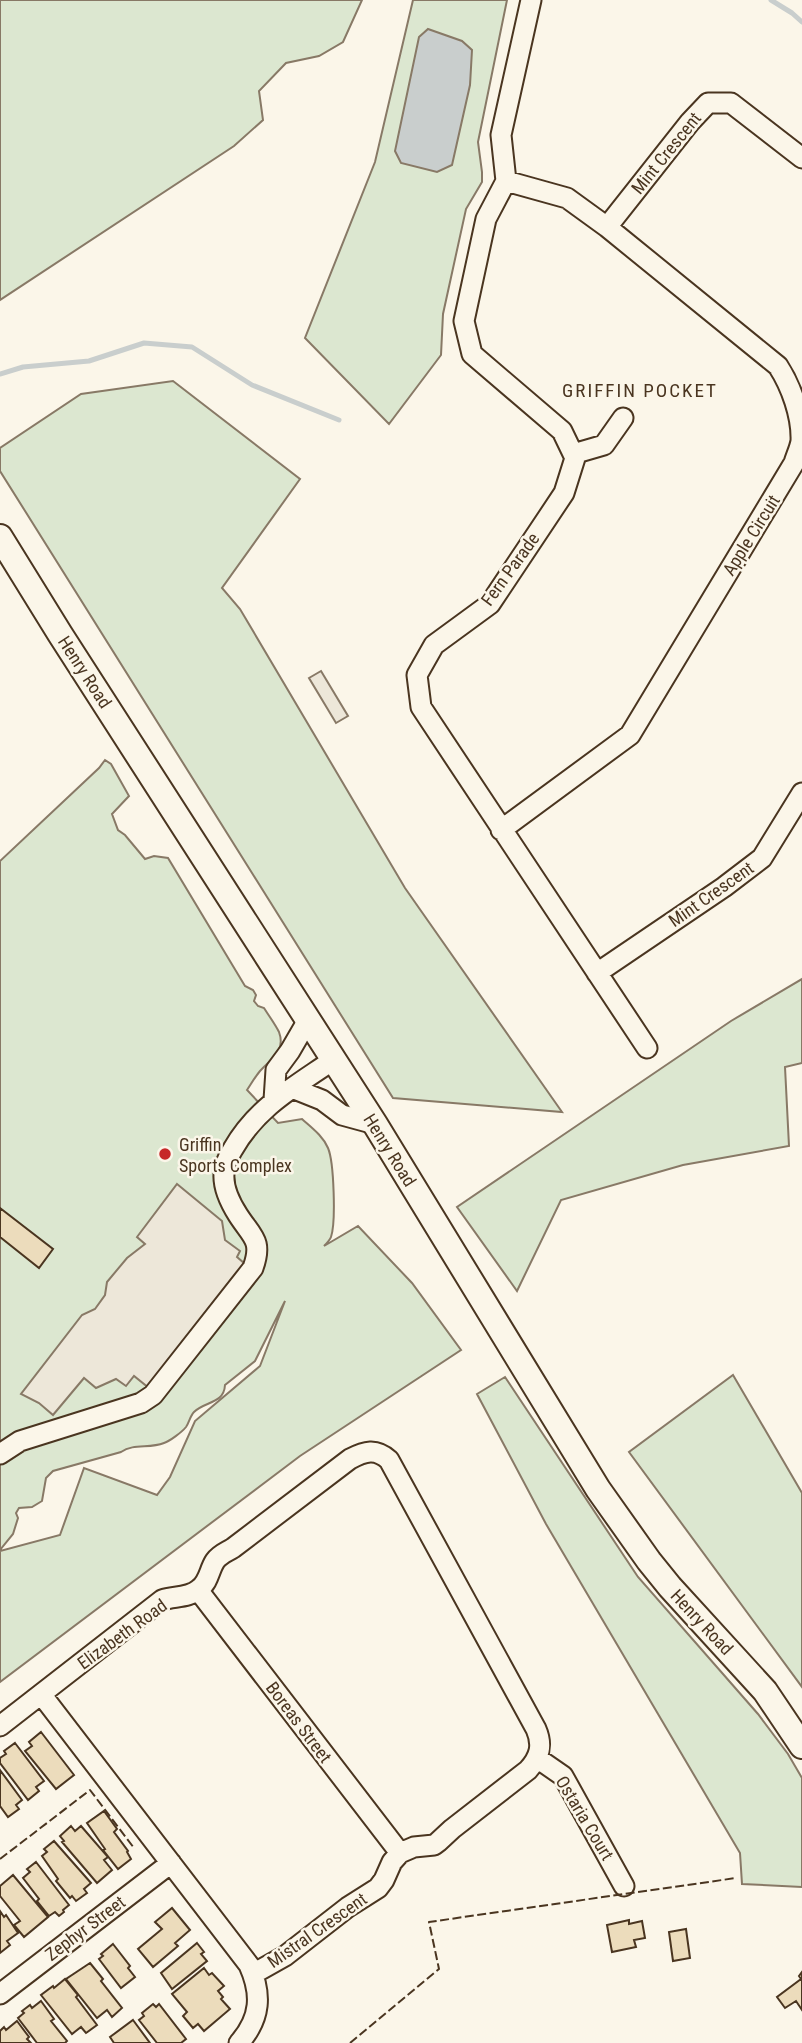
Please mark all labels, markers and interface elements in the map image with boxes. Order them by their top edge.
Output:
street label: Mint Crescent [627,108,705,198]
district label: GRIFFIN POCKET [562,379,718,402]
street label: Apple Circuit [718,491,784,579]
street label: Fern Parade [477,528,543,610]
street label: Henry Road [54,632,116,712]
street label: Mint Crescent [664,857,758,931]
street label: Henry Road [359,1110,421,1190]
place label: Griffin Sports Complex [179,1134,292,1176]
marker: Griffin Sports Complex [157,1146,173,1162]
street label: Henry Road [666,1585,738,1659]
street label: Elizabeth Road [73,1595,171,1673]
street label: Boreas Street [262,1677,336,1767]
street label: Ostaria Court [552,1772,618,1864]
street label: Mistral Crescent [263,1888,371,1972]
street label: Zephyr Street [41,1891,129,1965]

